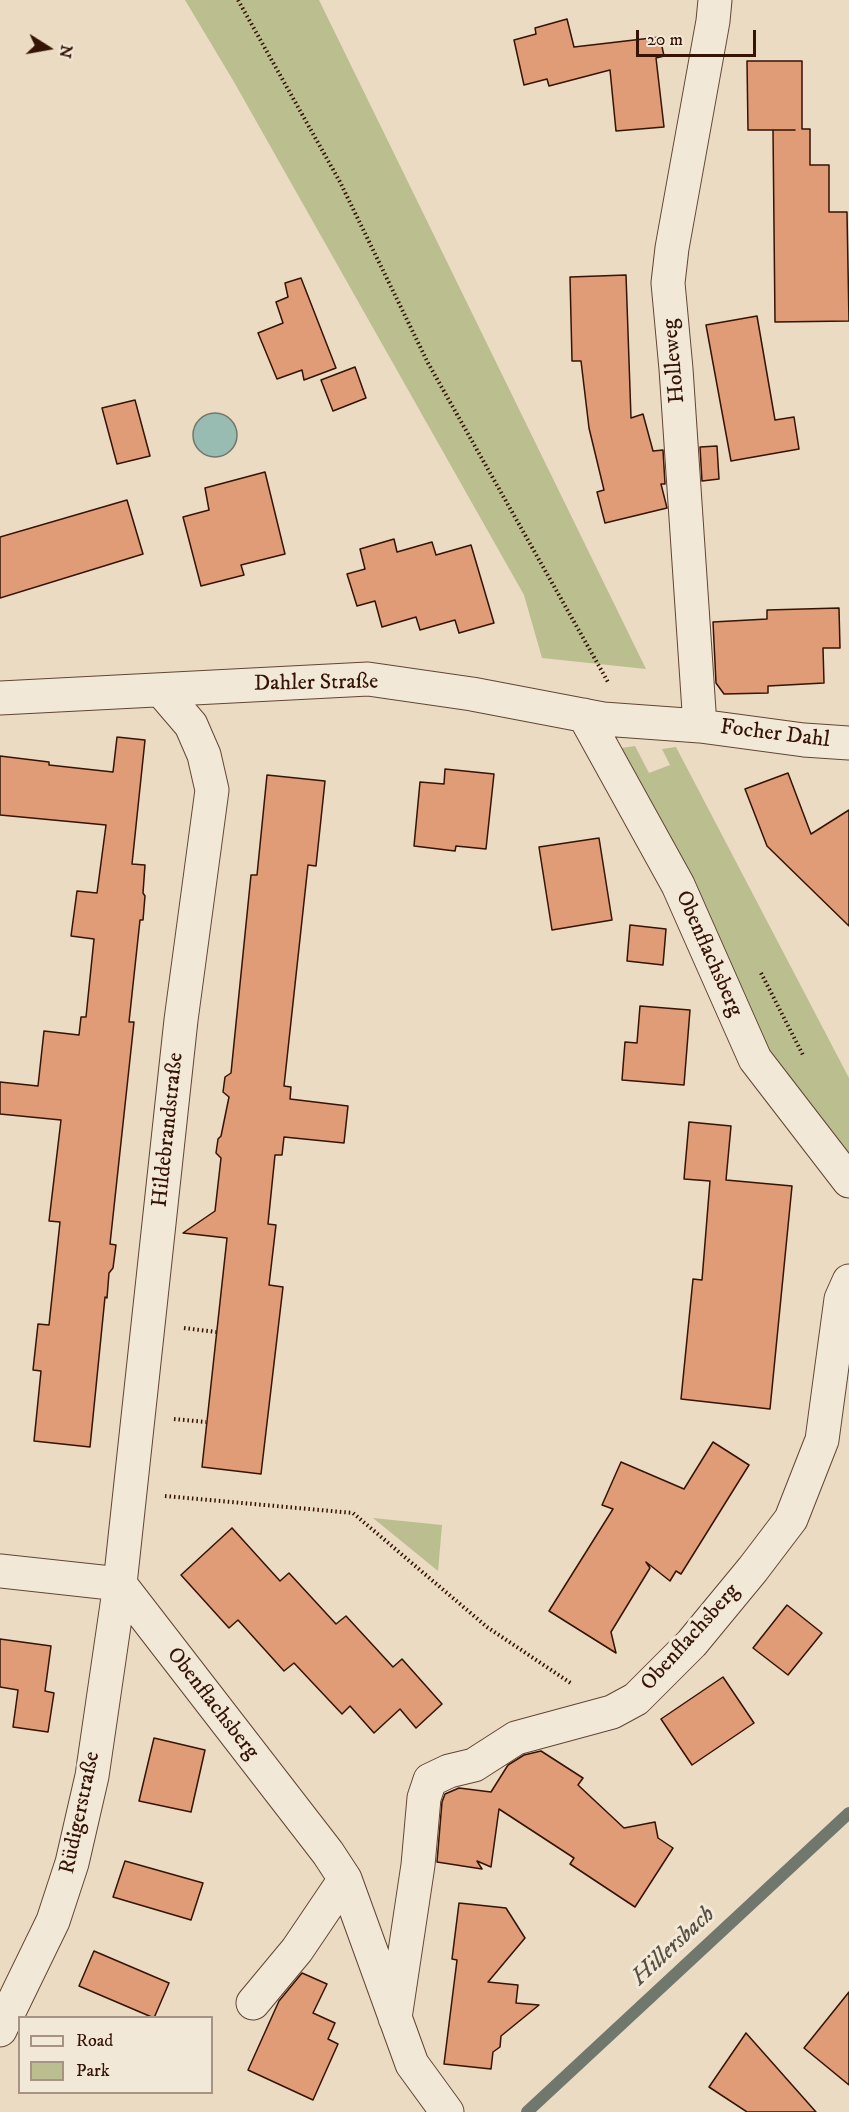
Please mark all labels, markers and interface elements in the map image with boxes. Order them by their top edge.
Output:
north arrow [18,18,78,78]
scale bar [639,18,759,56]
text: 20 m [647,29,683,51]
text: N [55,43,77,60]
street label: Holleweg [658,318,692,404]
street label: Dahler Straße [254,670,378,698]
street label: Focher Dahl [719,715,831,755]
street label: Obenflachsberg [669,887,747,1021]
street label: Hildebrandstraße [148,1051,190,1209]
street label: Obenflachsberg [636,1579,746,1697]
street label: Obenflachsberg [160,1643,264,1765]
street label: Rüdigerstraße [55,1749,107,1877]
water label: Hillersbach [626,1901,722,1993]
legend [18,2016,213,2094]
text: Road [76,2030,113,2052]
text: Park [76,2060,110,2082]

